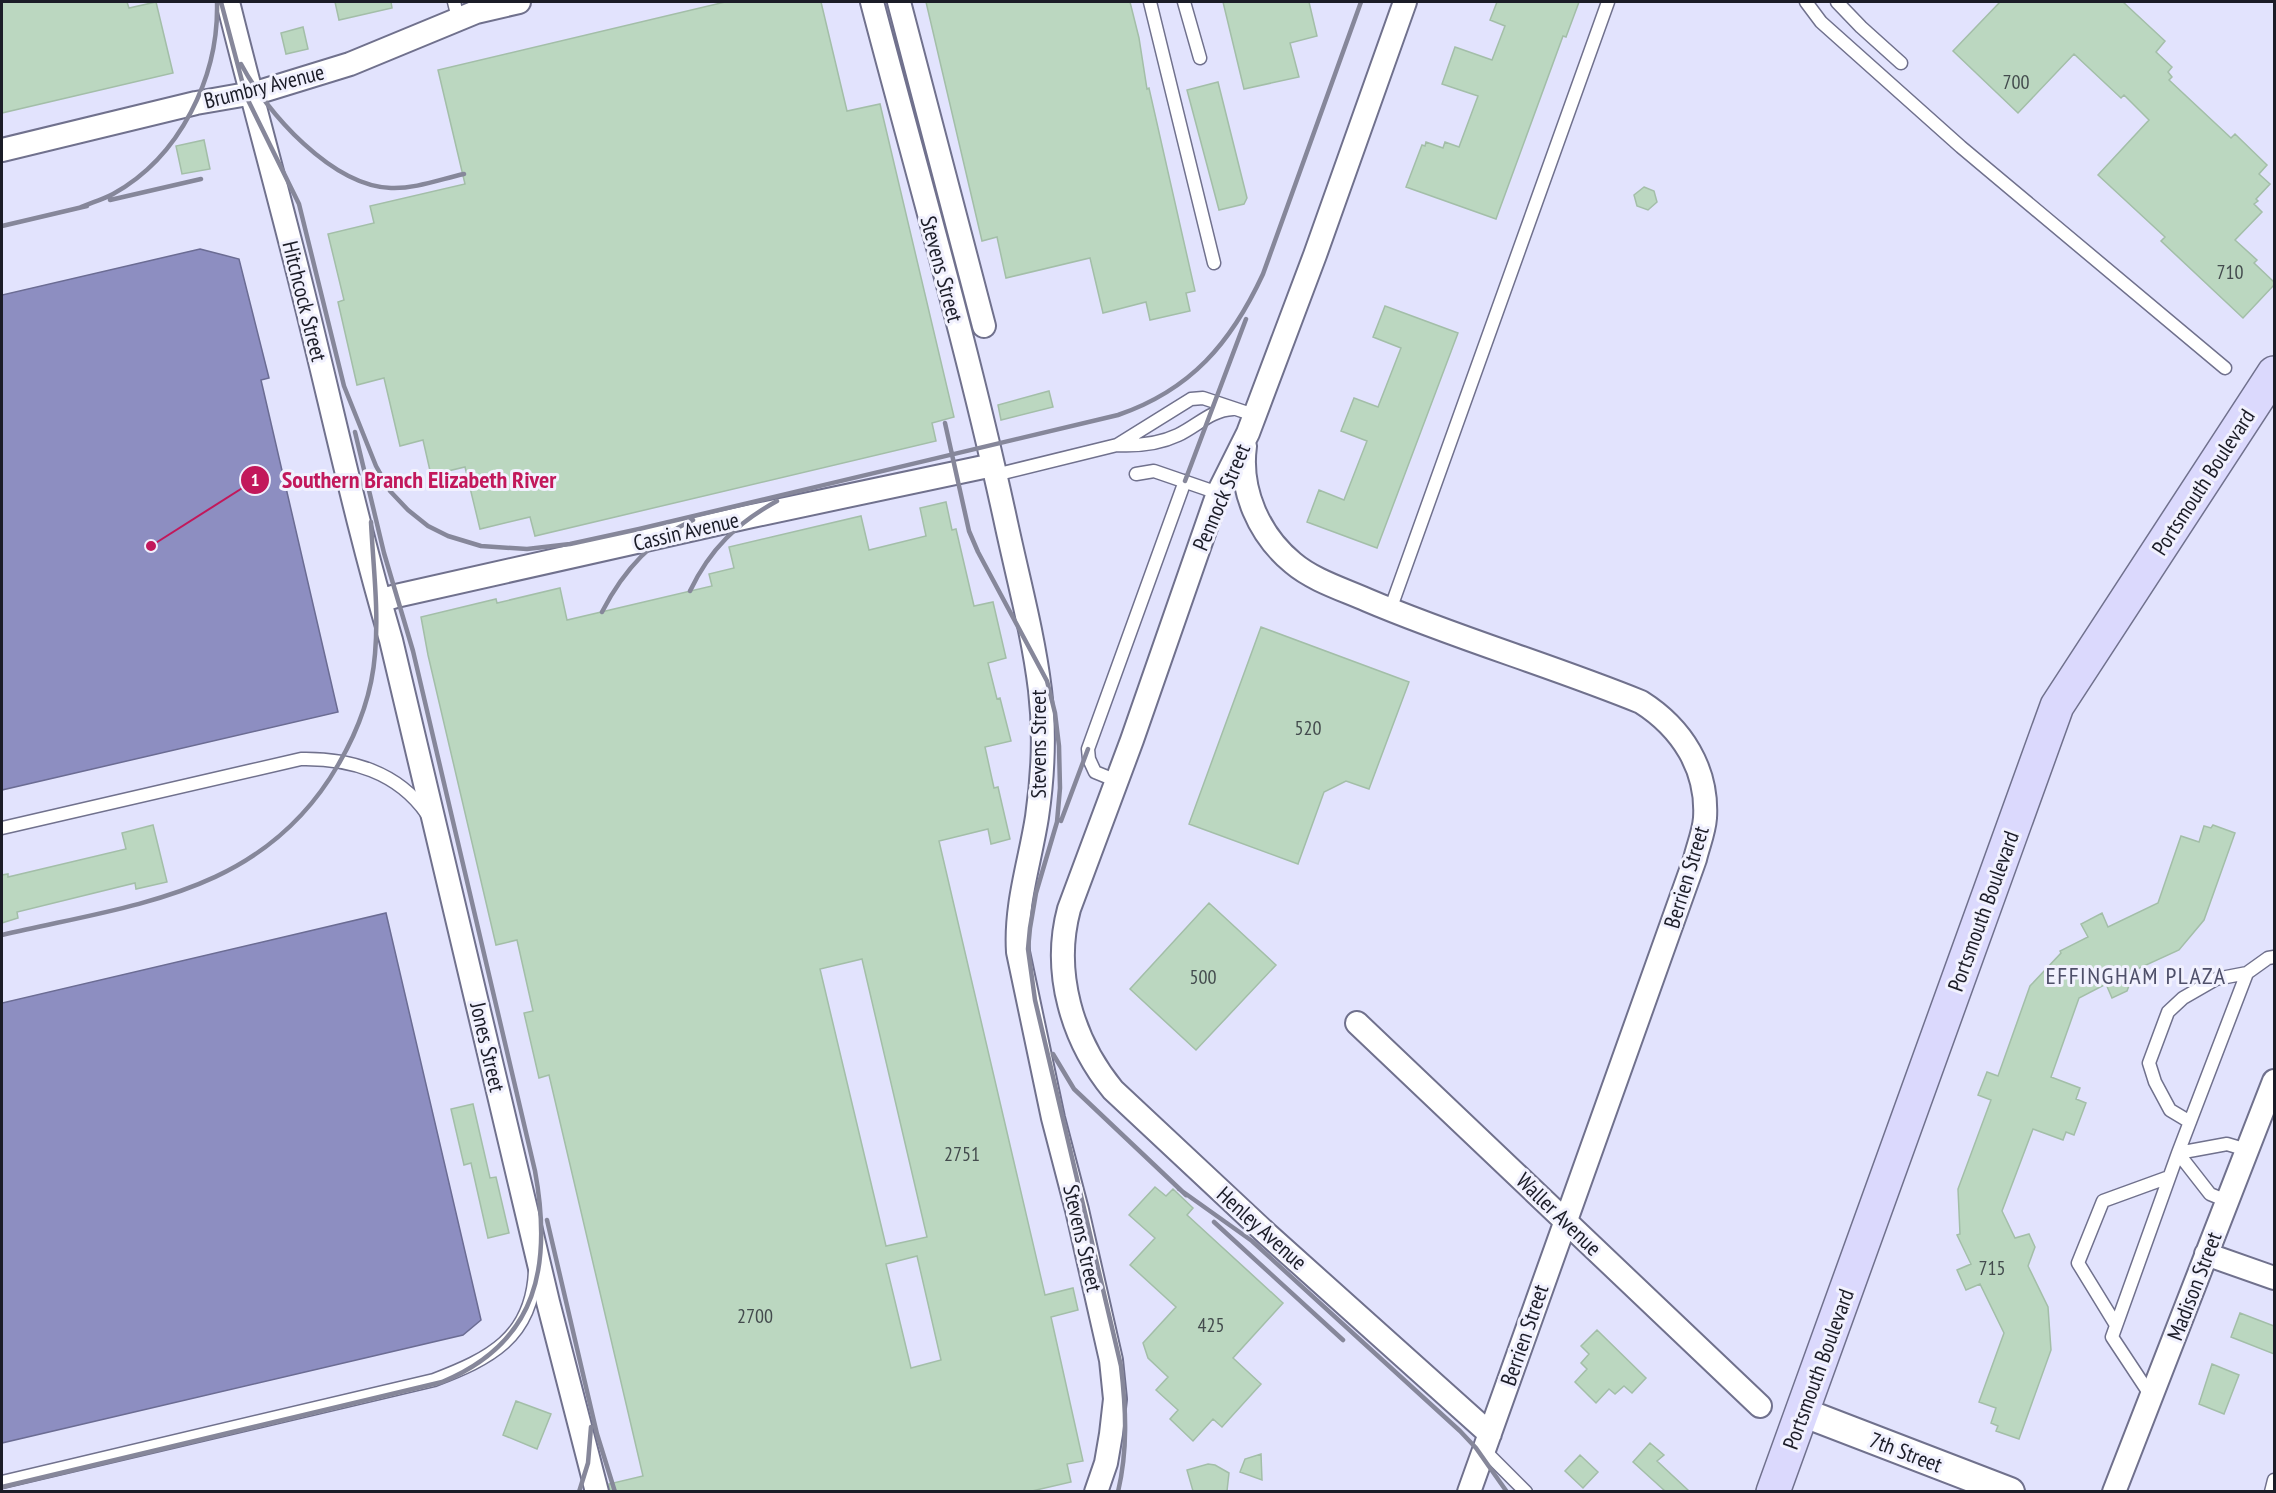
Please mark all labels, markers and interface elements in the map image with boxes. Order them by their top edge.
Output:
street label: Brumbry Avenue [201,58,327,114]
house number: 700 [2003,69,2030,95]
street label: Stevens Street [914,213,970,325]
street label: Hitchcock Street [277,238,333,364]
house number: 710 [2217,259,2244,285]
street label: Portsmouth Boulevard [2145,404,2261,560]
street label: Pennock Street [1186,439,1256,555]
callout: Southern Branch Elizabeth River [240,459,569,501]
text: Southern Branch Elizabeth River [282,464,557,495]
text: 1 [251,468,259,491]
street label: Cassin Avenue [630,505,742,557]
street label: Stevens Street [1024,690,1052,798]
house number: 520 [1295,715,1322,741]
street label: Berrien Street [1657,823,1715,931]
street label: Portsmouth Boulevard [1941,827,2025,995]
district label: EFFINGHAM PLAZA [2045,960,2227,991]
house number: 500 [1190,964,1217,990]
street label: Jones Street [464,998,512,1095]
house number: 2751 [944,1141,980,1167]
street label: Waller Avenue [1510,1166,1608,1262]
street label: Henley Avenue [1211,1180,1313,1276]
street label: Stevens Street [1057,1182,1109,1294]
street label: Madison Street [2161,1228,2227,1344]
house number: 715 [1979,1255,2006,1281]
street label: Berrien Street [1494,1281,1554,1389]
street label: Portsmouth Boulevard [1776,1285,1860,1453]
house number: 2700 [737,1303,773,1329]
house number: 425 [1198,1312,1225,1338]
street label: 7th Street [1866,1425,1946,1479]

